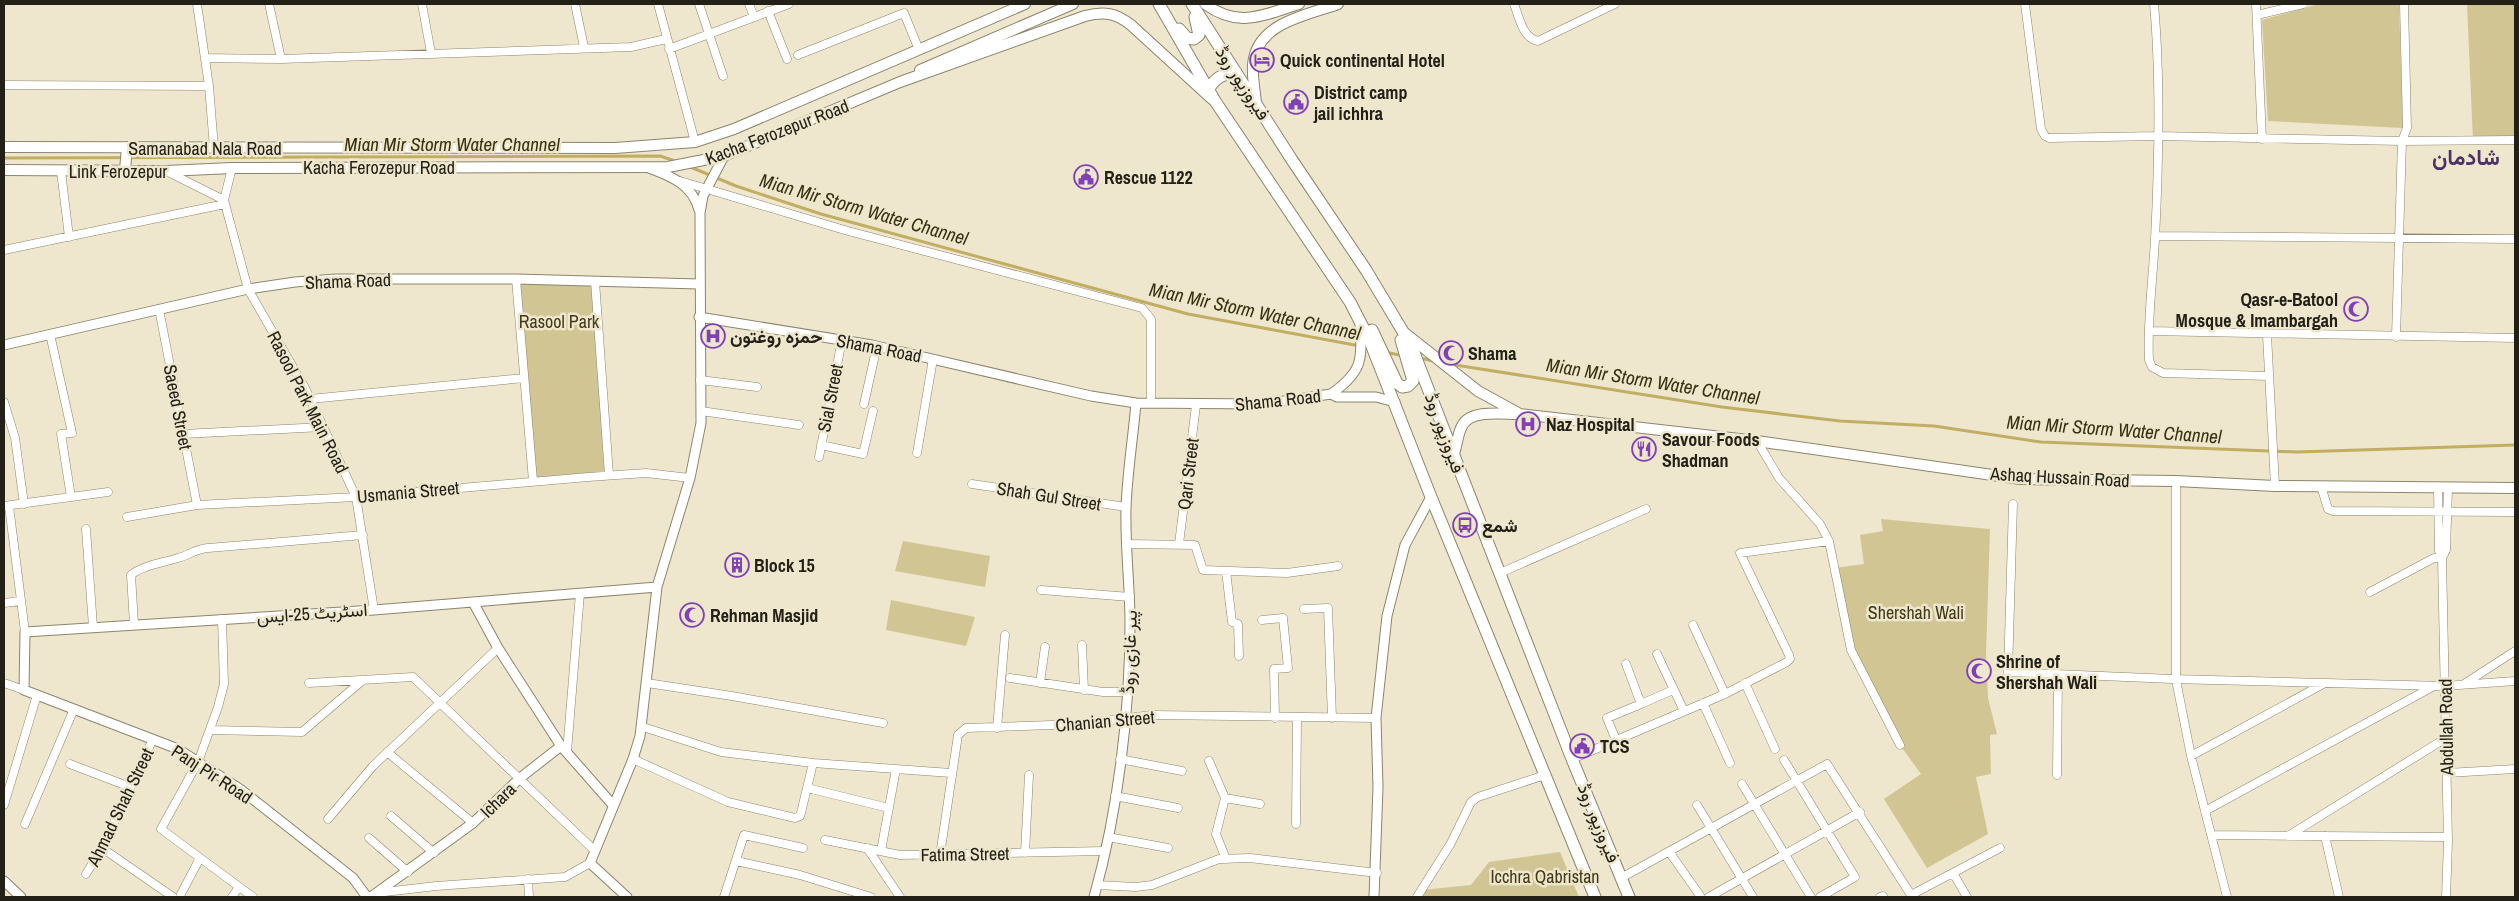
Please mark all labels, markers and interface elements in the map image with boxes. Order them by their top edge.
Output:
street label: فیروزپور روڈ [1210,41,1276,125]
hotel icon: Quick continental Hotel [1249,47,1275,73]
place label: Quick continental Hotel [1280,48,1445,73]
place label: District camp jail ichhra [1313,80,1408,126]
public building icon: District camp jail ichhra [1283,89,1309,115]
street label: Kacha Ferozepur Road [702,93,852,171]
water label: Mian Mir Storm Water Channel [344,131,560,157]
street label: Samanabad Nala Road [128,136,282,161]
district label: شادمان [2432,142,2500,172]
street label: Kacha Ferozepur Road [303,155,455,180]
street label: Link Ferozepur [69,159,167,184]
public building icon: Rescue 1122 [1073,164,1099,190]
place label: Rescue 1122 [1104,165,1193,190]
water label: Mian Mir Storm Water Channel [757,167,972,251]
street label: Shama Road [305,267,391,295]
water label: Mian Mir Storm Water Channel [1147,276,1364,346]
place label: Qasr-e-Batool Mosque & Imambargah [2176,287,2338,333]
mosque icon: Qasr-e-Batool Mosque & Imambargah [2343,296,2369,322]
park label: Rasool Park [519,309,600,334]
hospital icon: حمزه روغتون [700,323,726,349]
place label: حمزه روغتون [730,324,822,349]
street label: Rasool Park Main Road [261,327,355,477]
street label: Shama Road [834,328,924,368]
mosque icon: Shama [1438,340,1464,366]
place label: Shama [1468,341,1517,366]
water label: Mian Mir Storm Water Channel [1545,351,1762,411]
street label: Saeed Street [158,362,198,452]
street label: Sial Street [811,362,849,434]
street label: Shama Road [1234,383,1322,417]
street label: فیروزپور روڈ [1419,389,1471,477]
water label: Mian Mir Storm Water Channel [2006,409,2223,450]
hospital icon: Naz Hospital [1515,411,1541,437]
place label: Naz Hospital [1546,412,1635,437]
place label: Savour Foods Shadman [1662,427,1760,473]
restaurant icon: Savour Foods Shadman [1631,436,1657,462]
street label: Qari Street [1171,437,1205,511]
street label: Ashaq Hussain Road [1989,461,2130,493]
street label: Usmania Street [356,475,460,509]
street label: Shah Gul Street [995,475,1103,517]
bus stop icon: شمع [1452,512,1478,538]
place label: شمع [1482,513,1518,538]
building icon: Block 15 [724,552,750,578]
place label: Block 15 [754,553,815,578]
street label: اسٹریٹ 25-ایس [256,597,368,629]
park label: Shershah Wali [1868,600,1964,625]
mosque icon: Rehman Masjid [679,602,705,628]
place label: Rehman Masjid [710,603,818,628]
street label: پیر غازی روڈ [1115,610,1143,694]
place label: Shrine of Shershah Wali [1996,649,2097,695]
mosque icon: Shrine of Shershah Wali [1966,658,1992,684]
street label: Abdullah Road [2433,678,2459,777]
street label: Chanian Street [1054,704,1156,738]
public building icon: TCS [1569,733,1595,759]
place label: TCS [1600,734,1630,759]
street label: Panj Pir Road [167,738,257,810]
street label: Ahmad Shah Street [80,744,159,871]
street label: Ichara [475,777,521,823]
street label: فیروزپور روڈ [1572,780,1626,866]
street label: Fatima Street [920,841,1010,867]
park label: Icchra Qabristan [1490,864,1600,889]

